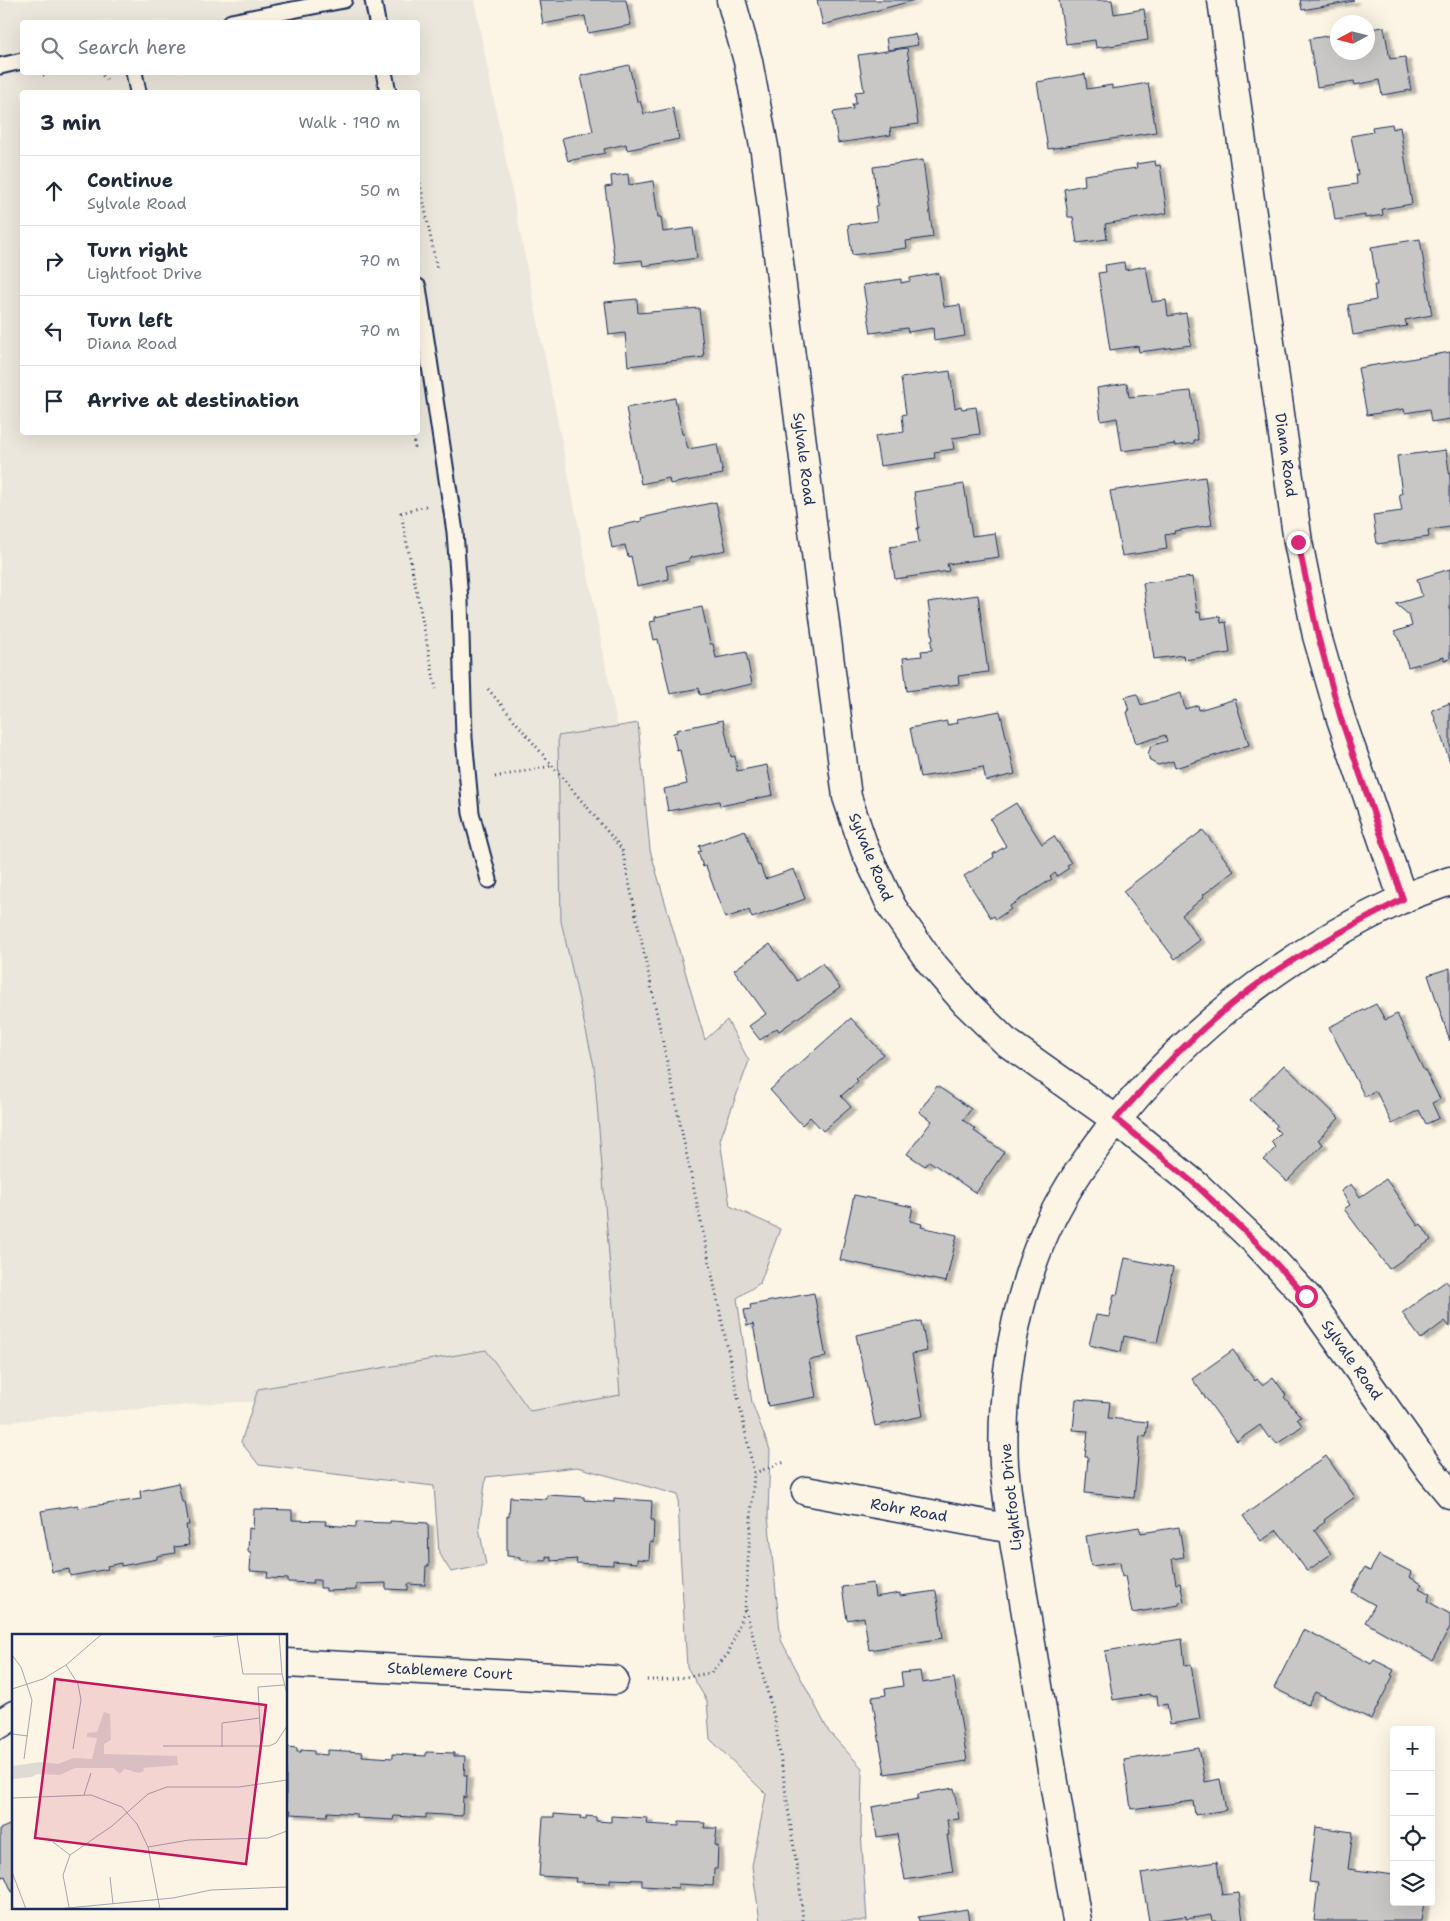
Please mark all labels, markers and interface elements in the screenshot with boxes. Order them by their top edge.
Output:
north arrow [1330,15,1375,60]
search box [20,20,420,75]
icon: search [38,34,66,62]
text: Search here [78,35,187,60]
text: 3 min [40,109,101,137]
text: Walk · 190 m [298,112,400,133]
text: Continue [87,168,173,193]
icon: ahead [40,177,68,205]
text: 50 m [360,180,400,201]
text: Sylvale Road [87,193,187,214]
text: Turn right [87,238,188,263]
icon: right [40,247,68,275]
text: 70 m [359,250,400,271]
text: Lightfoot Drive [87,263,202,284]
text: Turn left [87,308,173,333]
icon: left [40,317,68,345]
text: 70 m [359,320,400,341]
text: Diana Road [87,333,177,354]
icon: arrive [40,387,68,415]
text: Arrive at destination [87,388,299,413]
street label: Sylvale Road [788,411,820,507]
street label: Diana Road [1270,412,1302,499]
route end [1287,531,1310,554]
street label: Sylvale Road [844,810,898,905]
route start [1295,1285,1318,1308]
street label: Sylvale Road [1317,1316,1387,1404]
street label: Lightfoot Drive [995,1442,1027,1552]
street label: Rohr Road [869,1493,950,1527]
inset map [12,1634,288,1908]
street label: Stablemere Court [387,1658,513,1684]
map controls [1390,1726,1435,1906]
button: + [1390,1726,1435,1771]
button: − [1390,1771,1435,1816]
button: locate [1390,1816,1435,1861]
button: layers [1390,1861,1435,1906]

